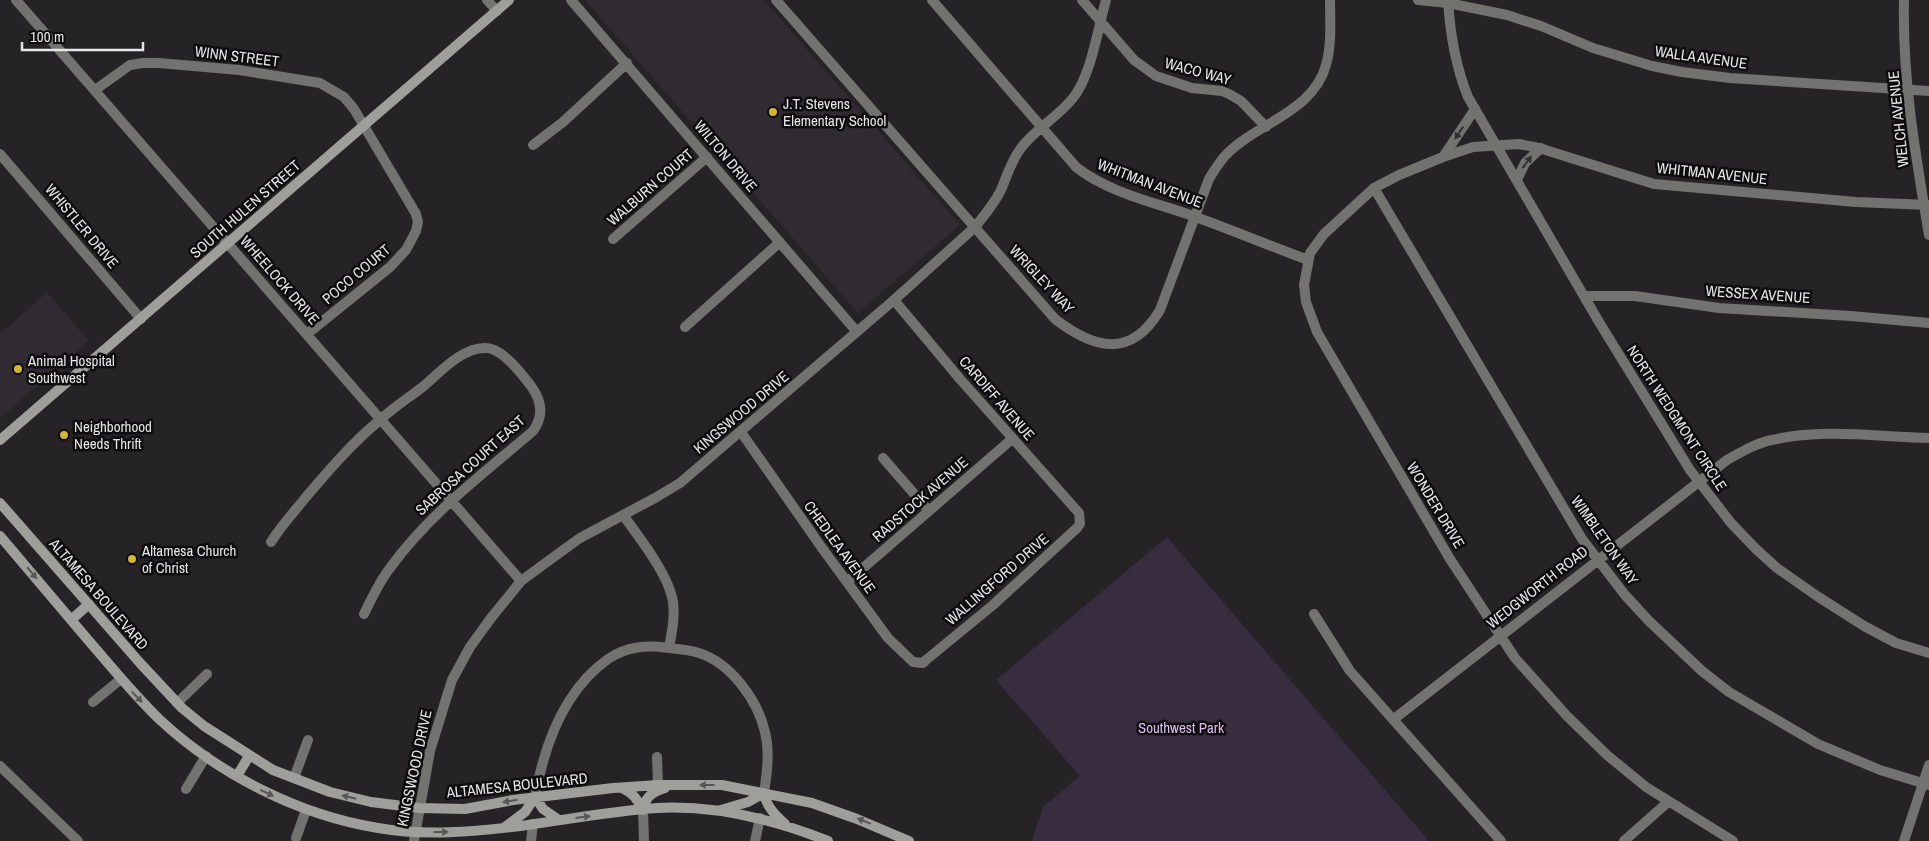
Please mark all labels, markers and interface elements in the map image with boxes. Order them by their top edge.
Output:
scale bar [22,20,144,52]
text: 100 m [30,26,64,47]
street label: WINN STREET [194,40,281,72]
street label: WALLA AVENUE [1653,40,1749,74]
street label: WACO WAY [1162,52,1234,90]
street label: WELCH AVENUE [1882,70,1914,168]
place label: J.T. Stevens Elementary School [783,93,886,131]
marker: J.T. Stevens Elementary School [767,106,779,118]
street label: WILTON DRIVE [690,116,762,196]
one-way arrow [1454,126,1464,140]
street label: WALBURN COURT [602,143,698,230]
street label: WHITMAN AVENUE [1094,153,1206,213]
street label: SOUTH HULEN STREET [185,155,305,263]
one-way arrow [1521,156,1531,169]
street label: WHITMAN AVENUE [1656,157,1768,189]
street label: WHISTLER DRIVE [40,179,124,273]
street label: WHEELOCK DRIVE [236,231,324,329]
street label: POCO COURT [317,239,395,309]
street label: WRIGLEY WAY [1005,240,1080,318]
street label: WESSEX AVENUE [1705,280,1811,308]
street label: NORTH WEDGMONT CIRCLE [1622,341,1732,495]
place label: Animal Hospital Southwest [27,350,115,388]
street label: CARDIFF AVENUE [954,351,1040,445]
marker: Animal Hospital Southwest [12,363,24,375]
street label: KINGSWOOD DRIVE [689,366,793,458]
street label: SABROSA COURT EAST [411,410,530,520]
place label: Neighborhood Needs Thrift [74,416,152,454]
marker: Neighborhood Needs Thrift [58,429,70,441]
street label: RADSTOCK AVENUE [868,452,972,546]
street label: WONDER DRIVE [1402,458,1470,552]
street label: WIMBLETON WAY [1566,491,1644,589]
street label: CHEDLEA AVENUE [799,496,881,598]
street label: WALLINGFORD DRIVE [941,528,1053,630]
street label: ALTAMESA BOULEVARD [44,533,153,654]
place label: Altamesa Church of Christ [141,540,236,578]
street label: WEDGWORTH ROAD [1482,541,1592,633]
marker: Altamesa Church of Christ [126,553,138,565]
one-way arrow [26,566,37,579]
one-way arrow [131,690,143,702]
street label: KINGSWOOD DRIVE [391,708,437,828]
park label: Southwest Park [1138,717,1225,738]
street label: ALTAMESA BOULEVARD [445,767,589,803]
one-way arrow [698,781,714,789]
one-way arrow [260,789,274,797]
one-way arrow [342,793,357,801]
one-way arrow [502,797,518,805]
one-way arrow [575,813,591,821]
one-way arrow [857,817,871,825]
one-way arrow [433,828,449,836]

